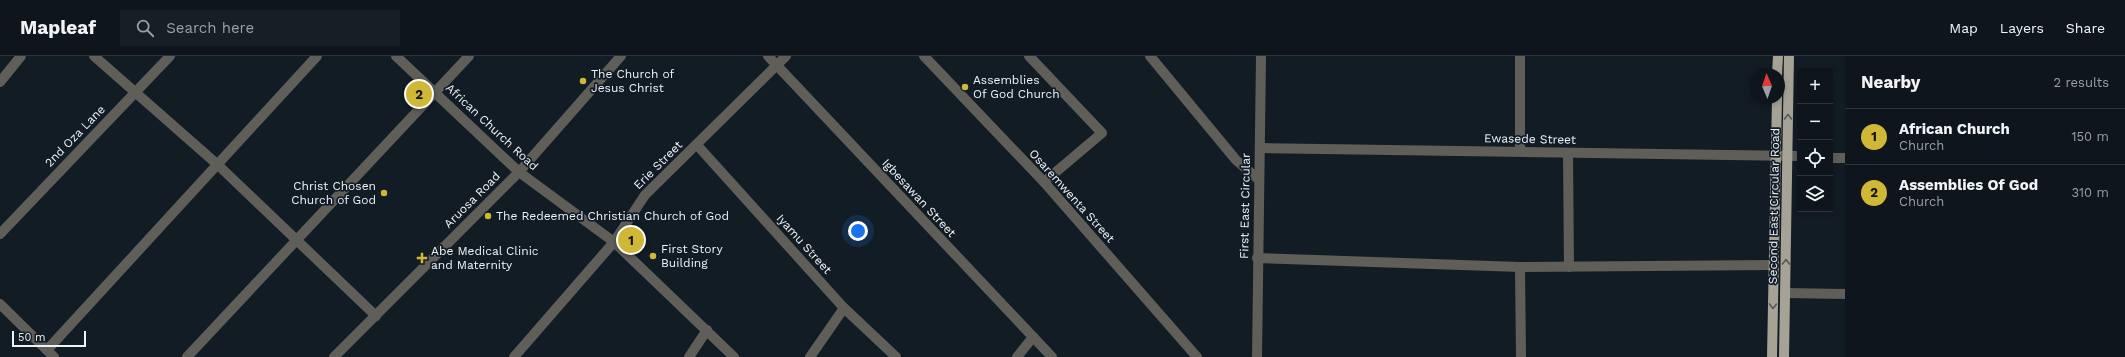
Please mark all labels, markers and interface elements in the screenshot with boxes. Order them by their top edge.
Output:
search box [120,10,400,46]
text: Mapleaf [20,16,96,39]
icon: search [134,17,156,39]
text: Search here [166,19,254,37]
text: Map [1949,20,1978,36]
text: Layers [2000,20,2044,36]
text: Share [2066,20,2105,36]
place label: The Church of Jesus Christ [591,67,675,95]
north arrow [1749,68,1785,104]
map controls [1797,68,1833,212]
button: + [1797,68,1833,104]
text: Nearby [1861,72,1920,92]
place label: Assemblies Of God Church [973,73,1060,101]
text: 2 results [2054,75,2109,90]
marker: The Church of Jesus Christ [578,76,588,86]
pin: 2 [406,79,432,109]
street label: African Church Road [443,81,541,173]
marker: Assemblies Of God Church [960,82,970,92]
street label: 2nd Oza Lane [42,102,108,170]
button: − [1797,104,1833,140]
one-way arrow [1784,114,1792,120]
text: African Church [1899,120,2010,138]
street label: Second East Circular Road [1766,128,1782,284]
text: 1 [1871,129,1877,144]
text: 150 m [2071,129,2109,144]
street label: Ewasede Street [1484,131,1576,147]
street label: Erie Street [631,138,685,192]
text: Church [1899,138,1944,153]
button: locate [1797,140,1833,176]
street label: Osaremwenta Street [1026,146,1118,246]
street label: First East Circular [1237,153,1253,259]
street label: Igbesawan Street [879,156,959,240]
street label: Aruosa Road [441,169,503,231]
button: layers [1797,176,1833,212]
text: Assemblies Of God [1899,176,2038,194]
place label: Christ Chosen Church of God [291,179,376,207]
text: 2 [1870,185,1878,200]
text: 310 m [2071,185,2109,200]
marker: Christ Chosen Church of God [379,188,389,198]
text: Church [1899,194,1944,209]
place label: The Redeemed Christian Church of God [496,209,729,223]
marker: The Redeemed Christian Church of God [483,211,493,221]
street label: Iyamu Street [774,211,834,277]
your location [848,221,868,241]
pin: 1 [618,225,644,255]
place label: First Story Building [661,242,723,270]
place label: Abe Medical Clinic and Maternity [431,244,539,272]
marker: First Story Building [648,251,658,261]
marker: Abe Medical Clinic and Maternity [416,252,428,264]
one-way arrow [1782,259,1790,265]
one-way arrow [1769,303,1777,309]
scale bar [12,329,86,348]
text: 50 m [18,331,45,344]

